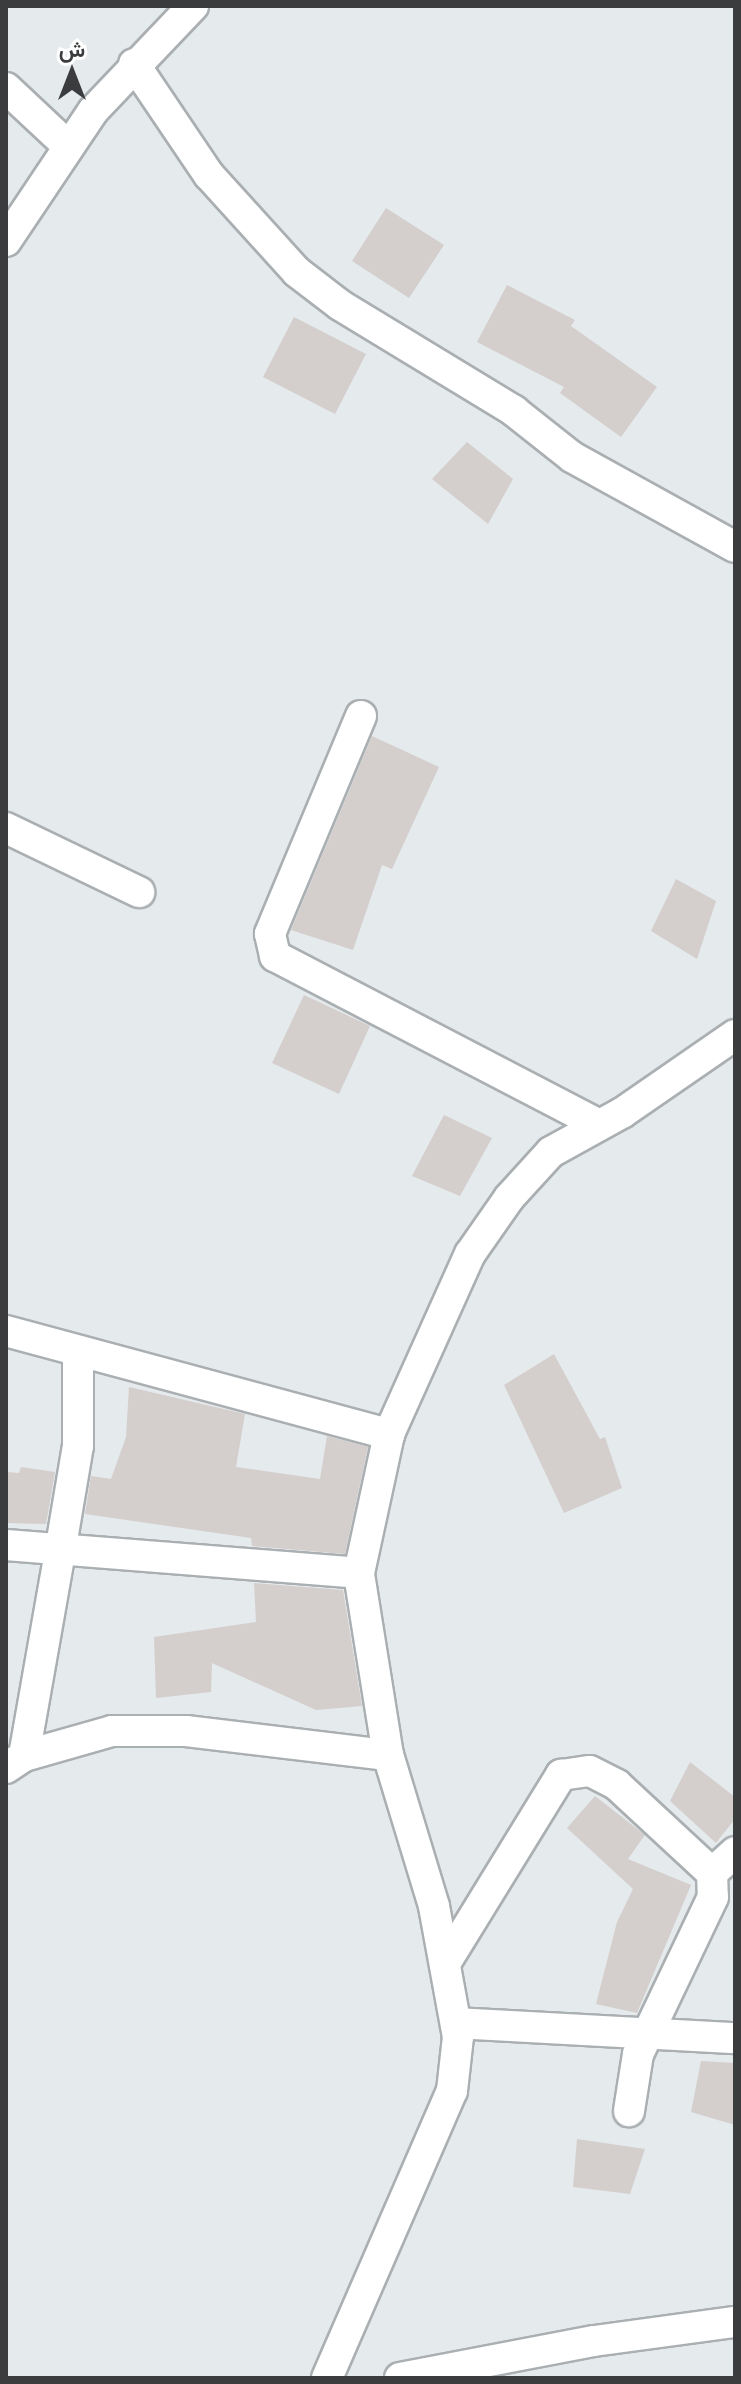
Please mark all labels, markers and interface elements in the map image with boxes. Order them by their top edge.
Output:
north arrow [32,32,112,112]
text: ش [59,33,85,63]

